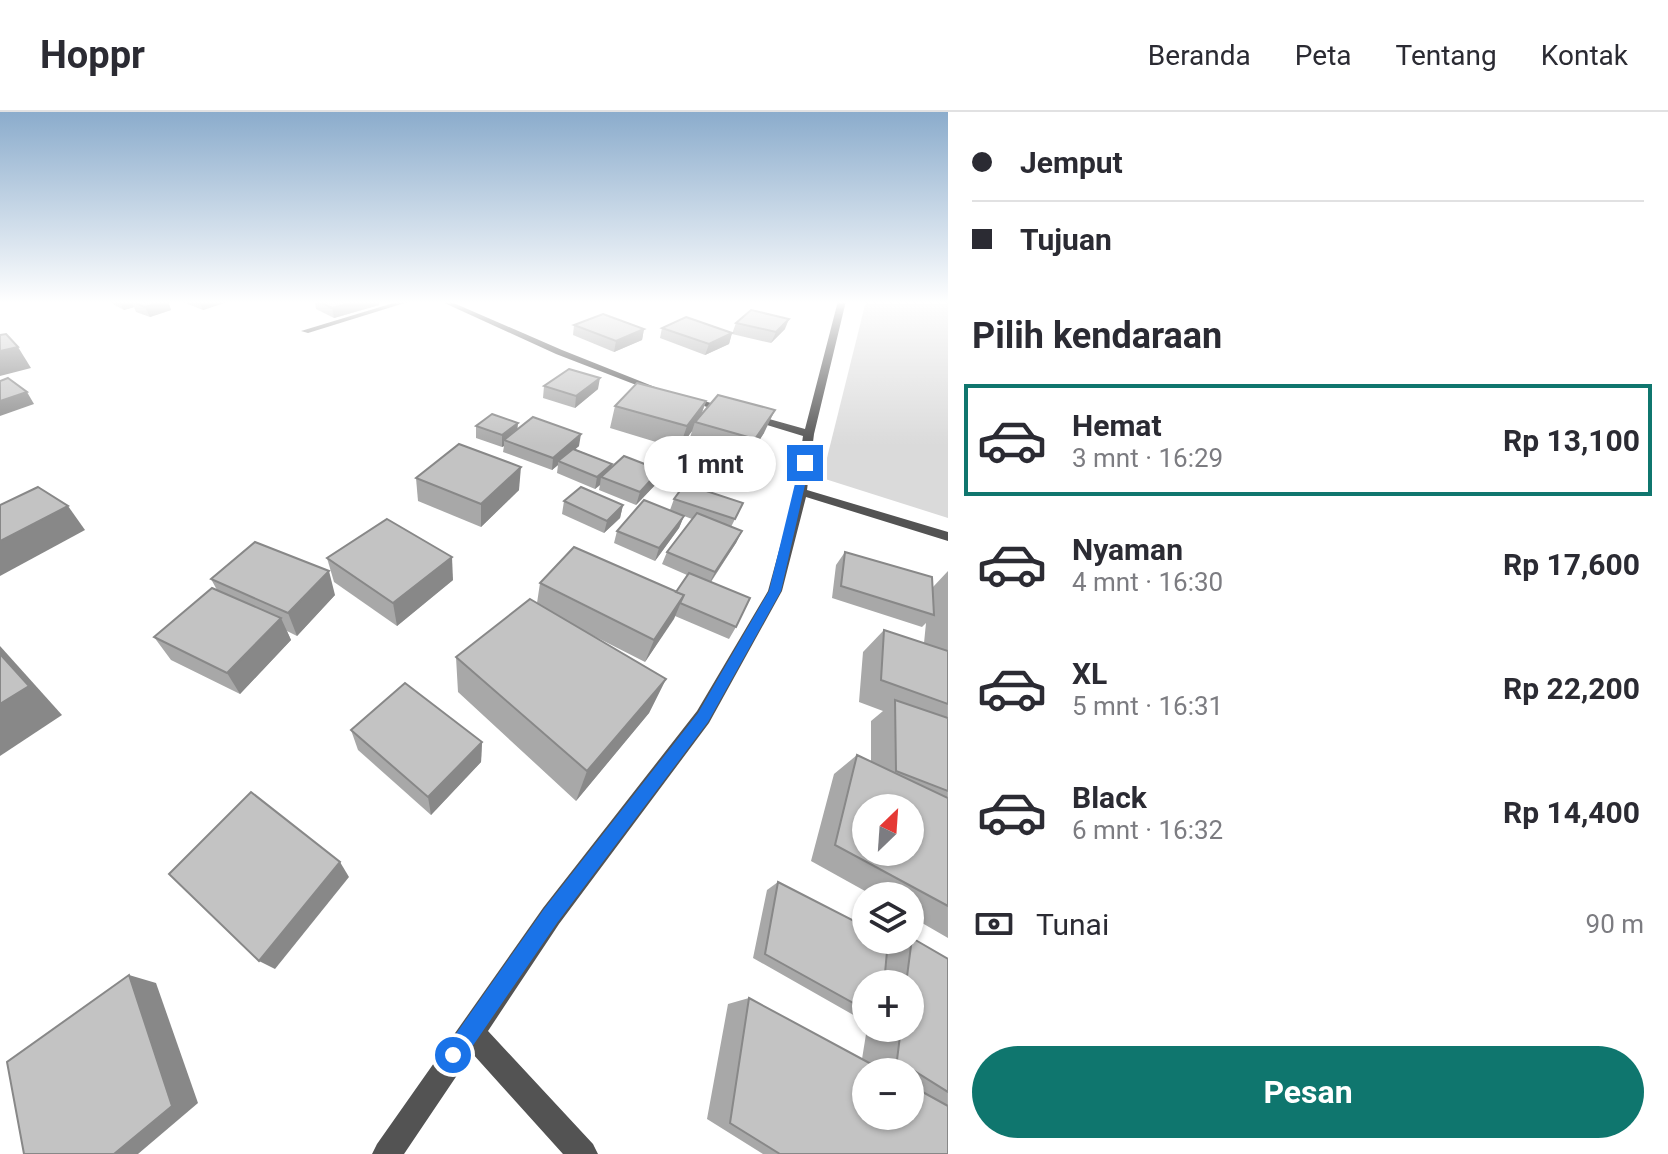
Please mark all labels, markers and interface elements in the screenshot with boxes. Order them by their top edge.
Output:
text: Hoppr [40,33,145,77]
text: Beranda [1148,39,1251,72]
text: Peta [1295,39,1352,72]
text: Tentang [1396,39,1497,72]
text: Kontak [1541,39,1628,72]
text: Jemput [1020,145,1123,180]
text: Tujuan [1020,222,1112,257]
text: Pilih kendaraan [972,315,1222,357]
icon: car [976,404,1048,476]
text: Hemat [1072,408,1162,443]
text: Rp 13,100 [1503,423,1640,458]
callout: 1 mnt [645,435,777,491]
text: 3 mnt · 16:29 [1072,443,1223,473]
route end [787,445,823,481]
text: 1 mnt [676,449,744,479]
icon: car [976,528,1048,600]
text: Nyaman [1072,532,1183,567]
text: Rp 17,600 [1503,547,1640,582]
text: 4 mnt · 16:30 [1072,567,1223,597]
icon: car [976,652,1048,724]
text: XL [1072,656,1107,691]
text: Rp 22,200 [1503,671,1640,706]
text: 5 mnt · 16:31 [1072,691,1223,721]
icon: car [976,776,1048,848]
text: Black [1072,780,1147,815]
north arrow [852,794,924,866]
map controls [852,794,924,1130]
text: Rp 14,400 [1503,795,1640,830]
text: 6 mnt · 16:32 [1072,815,1223,845]
button: layers [852,882,924,954]
icon: cash [972,902,1016,946]
text: Tunai [1036,907,1109,942]
text: 90 m [1586,909,1644,939]
button: + [852,970,924,1042]
route start [435,1037,471,1073]
button: Pesan [972,1046,1644,1138]
button: − [852,1058,924,1130]

